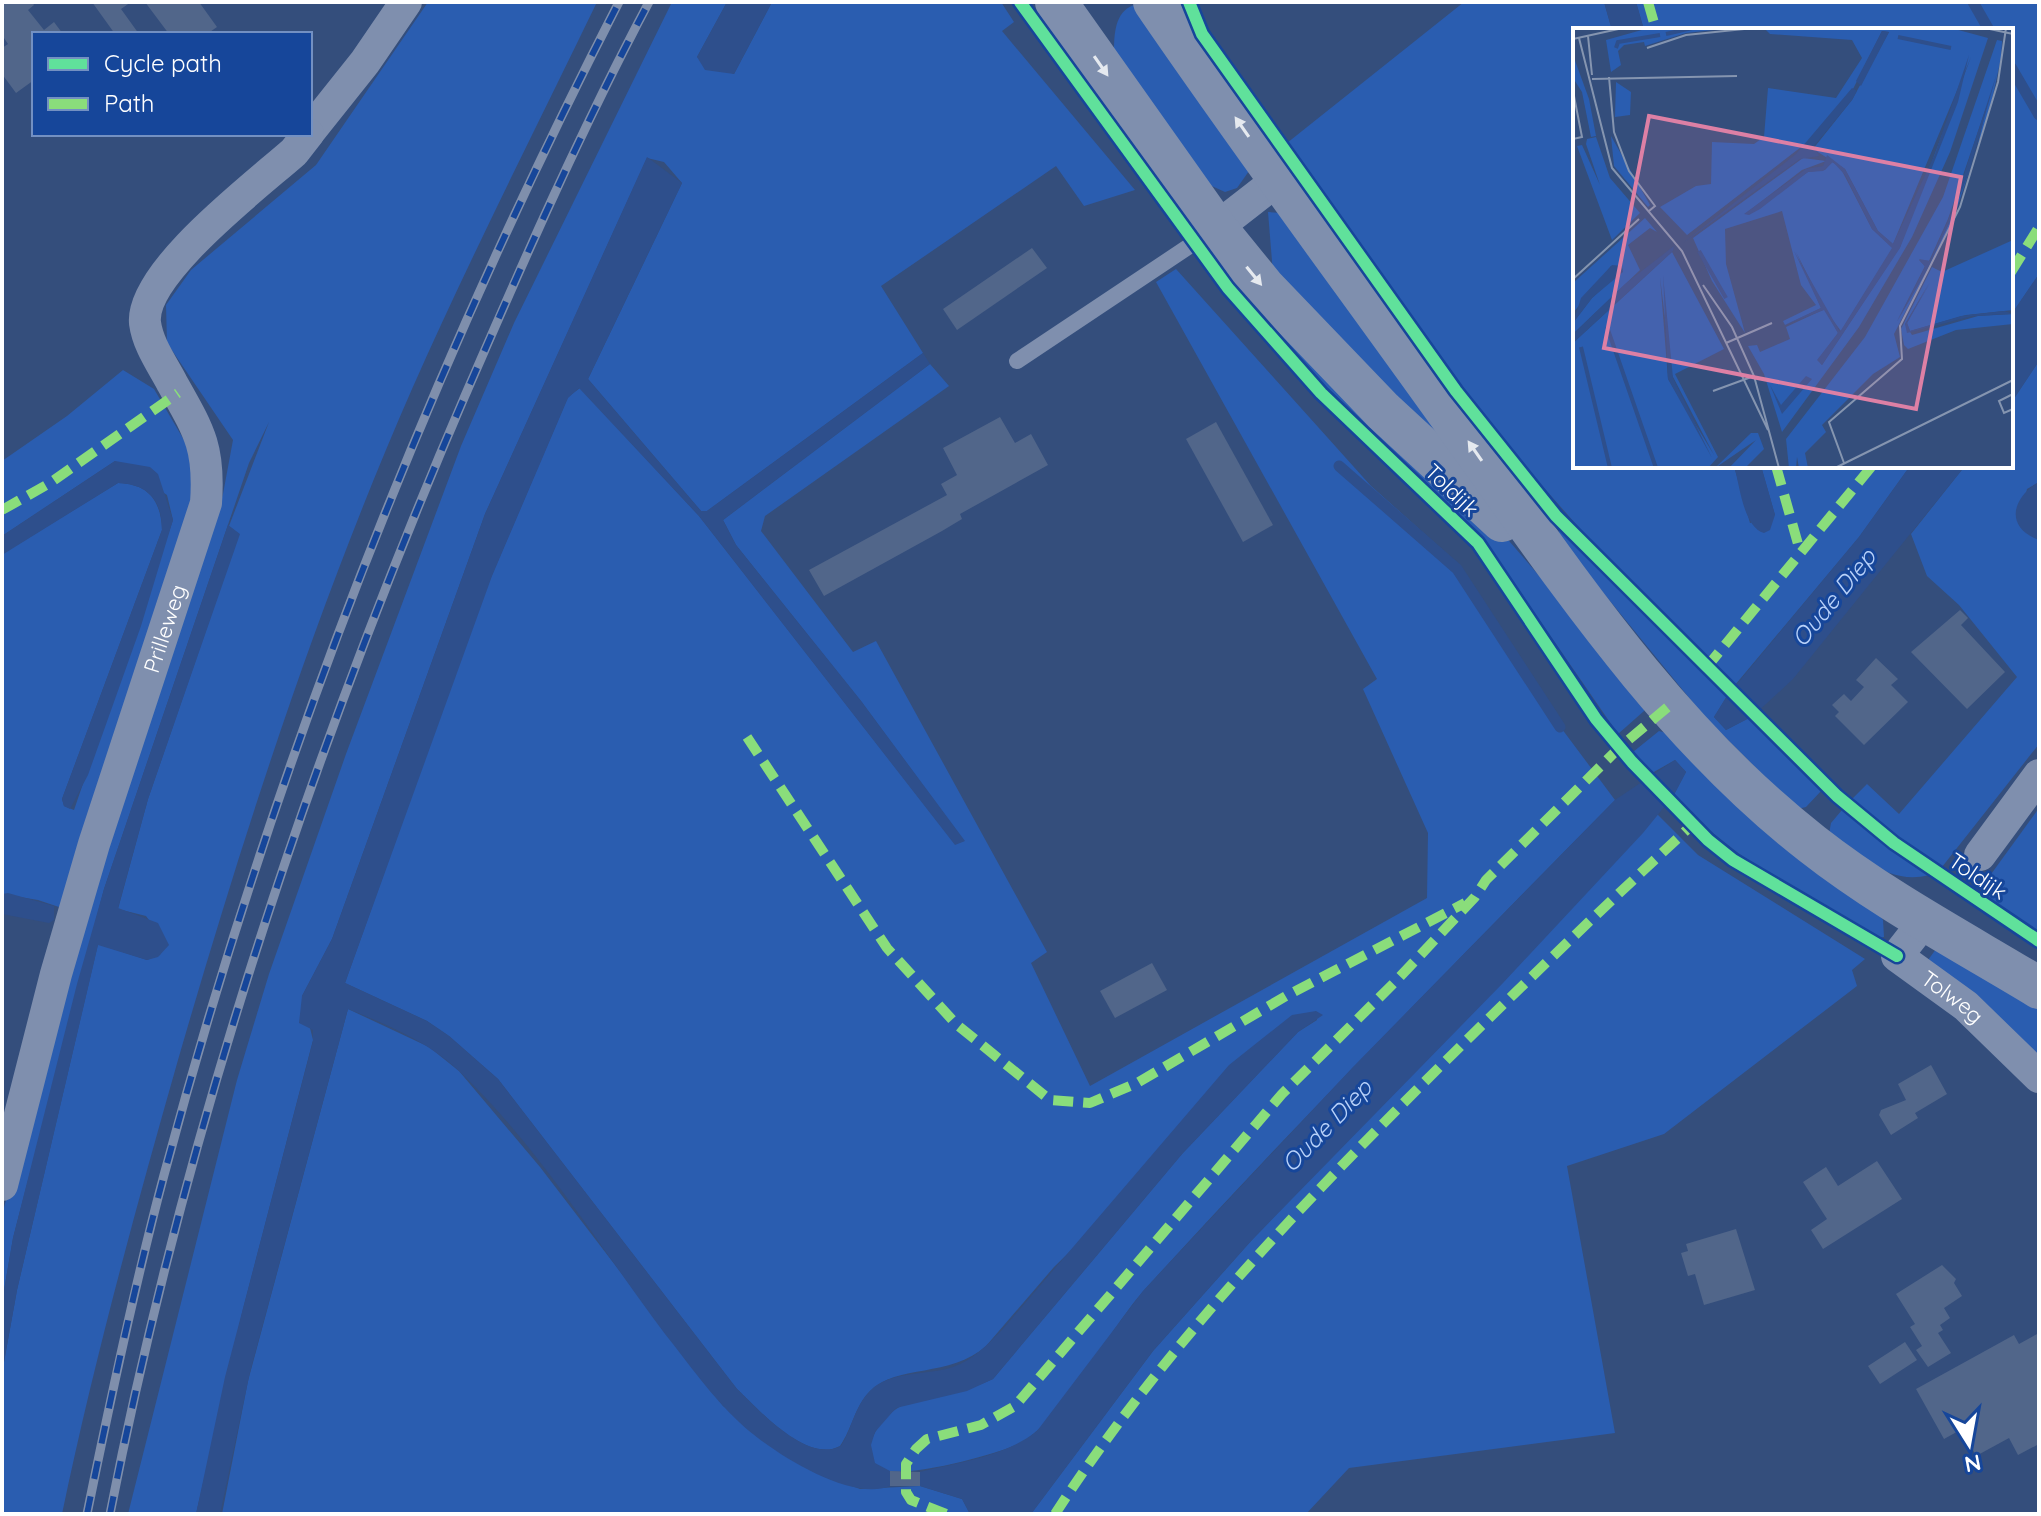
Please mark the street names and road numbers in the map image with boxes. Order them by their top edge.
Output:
street label: Toldijk [1419,458,1485,522]
street label: Prilleweg [137,581,192,676]
street label: Toldijk [1943,846,2013,906]
street label: Tolweg [1916,964,1990,1030]

